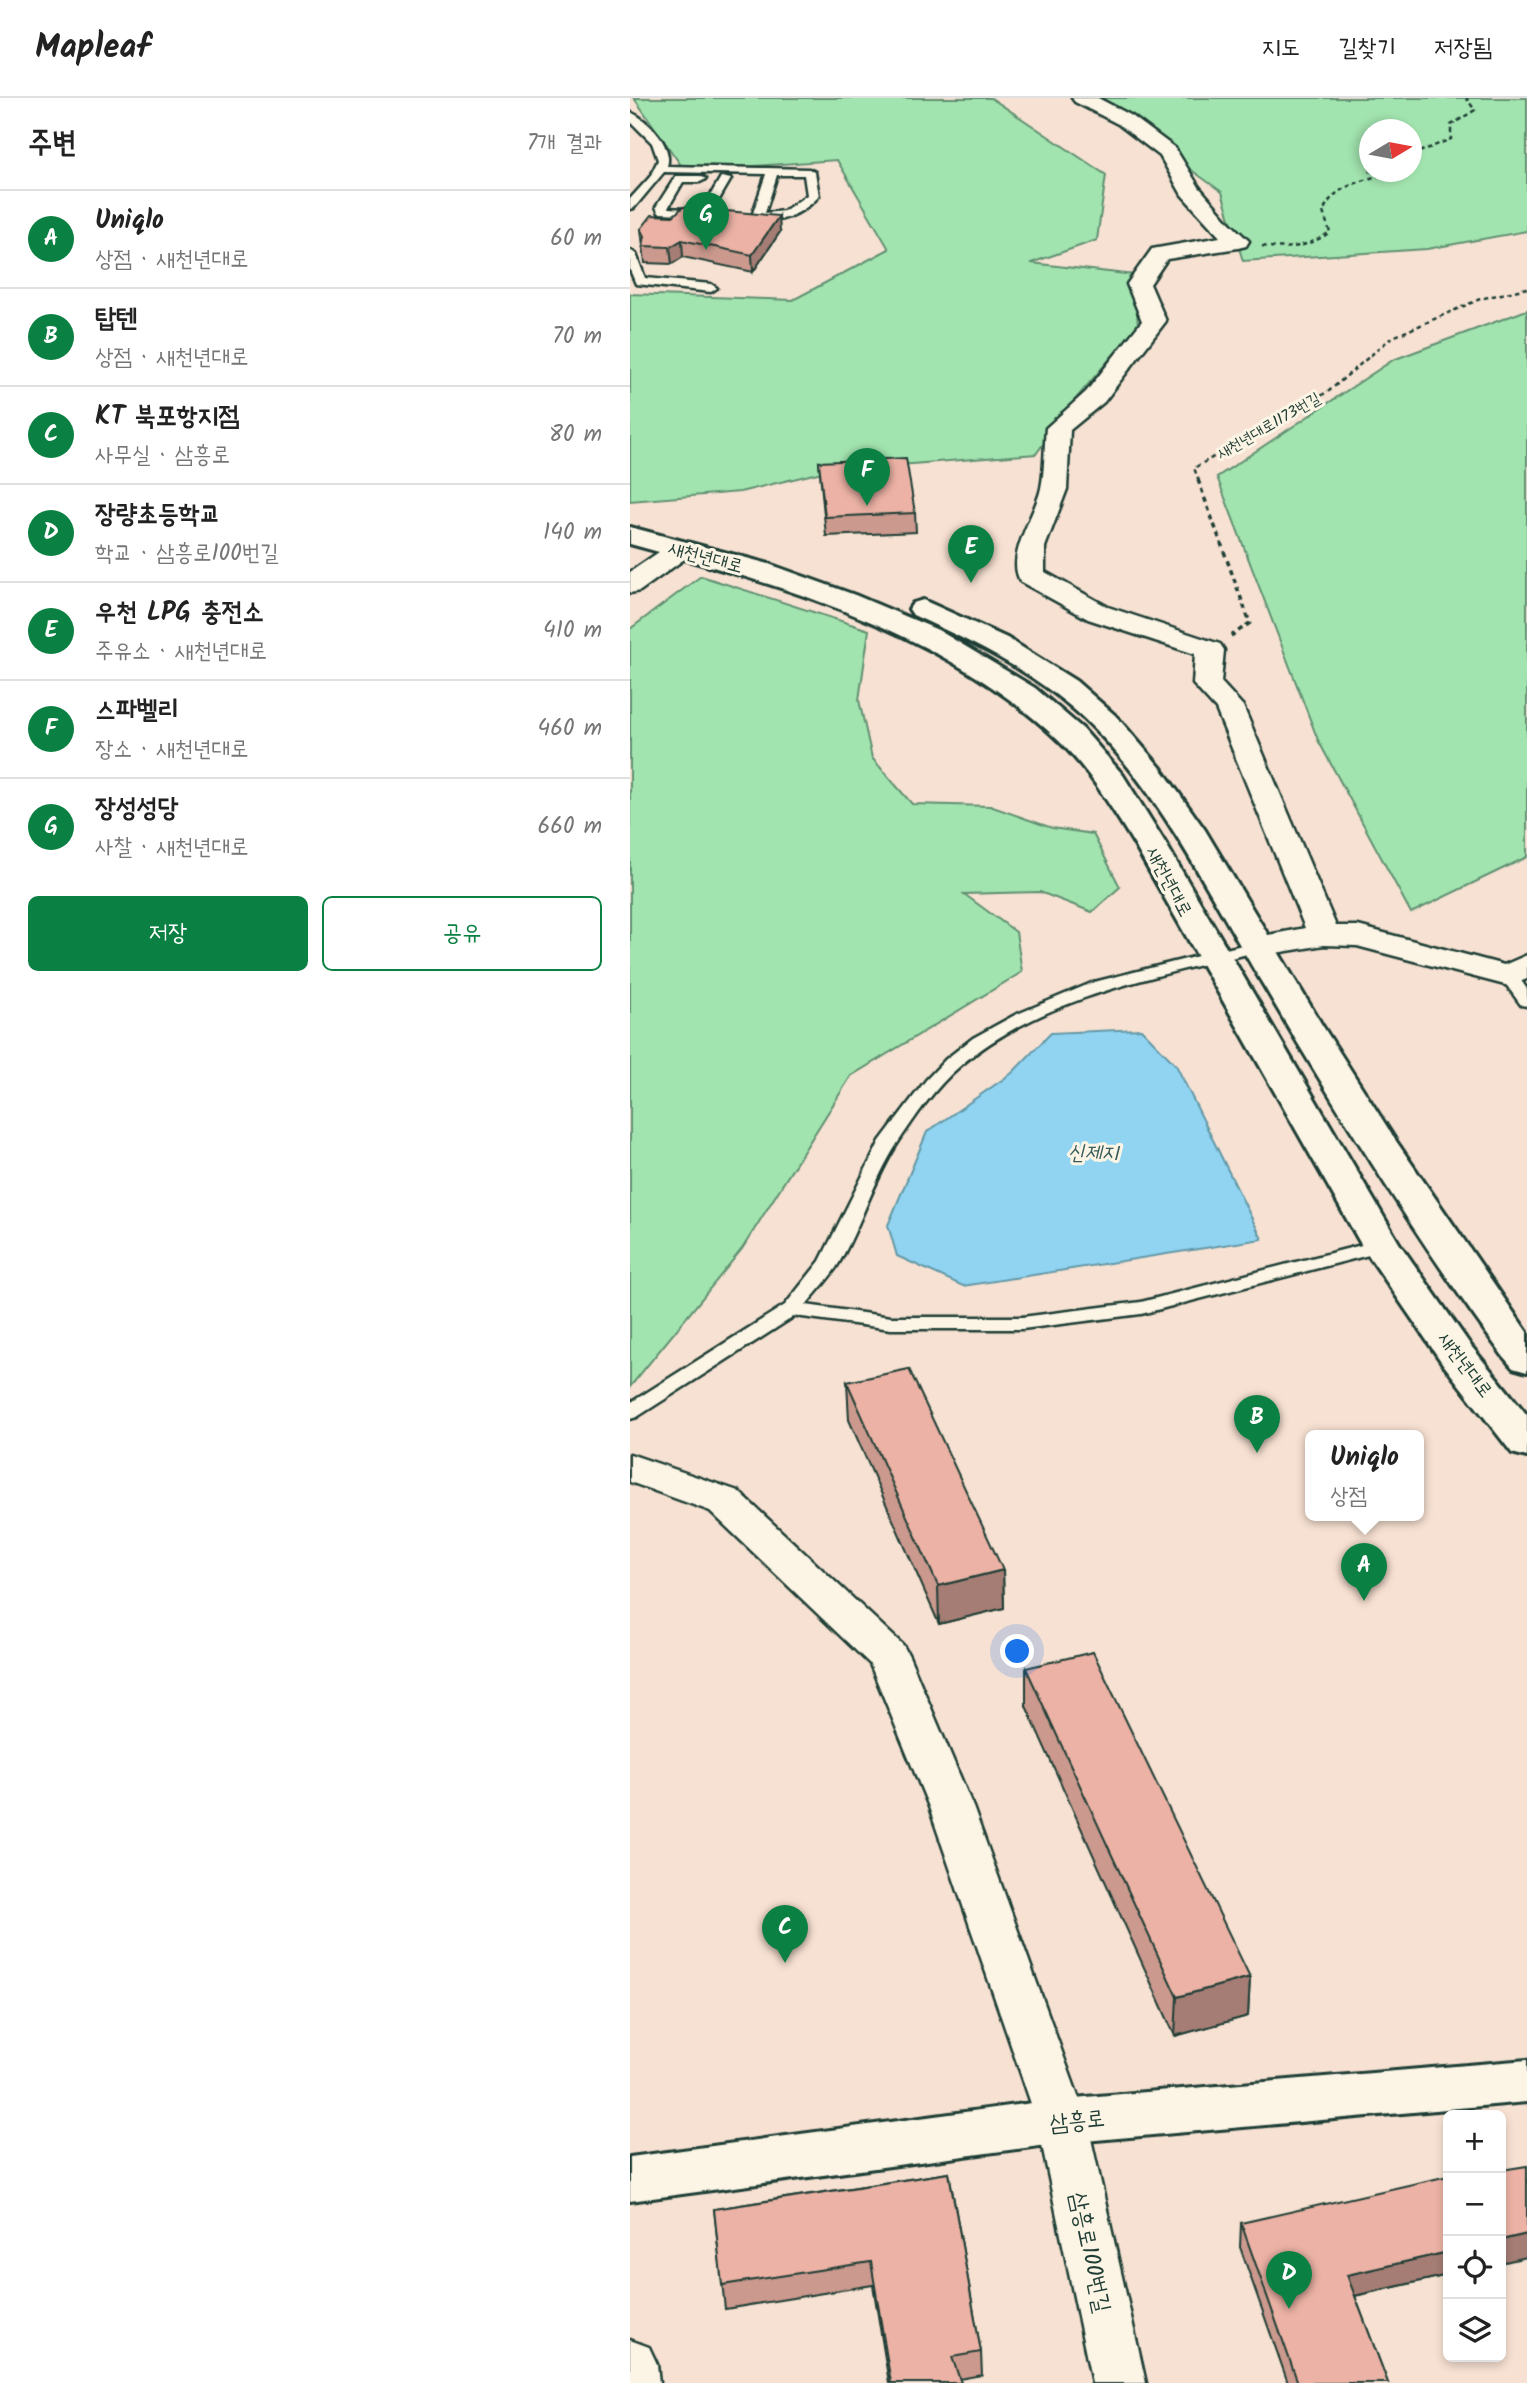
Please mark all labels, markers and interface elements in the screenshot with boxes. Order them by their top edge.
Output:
text: Mapleaf [35,22,151,75]
text: 지도 [1262,29,1300,68]
text: 길찾기 [1338,29,1396,68]
text: 저장됨 [1434,29,1492,68]
north arrow [1359,119,1422,182]
text: 주변 [28,120,76,168]
text: 7개 결과 [527,126,602,162]
pin: G [683,192,729,250]
text: Uniqlo [95,200,164,242]
text: A [44,221,58,257]
text: 60 m [550,221,602,257]
text: 상점 · 새천년대로 [95,242,248,278]
text: 탑텐 [95,298,137,340]
text: B [44,319,58,355]
text: 70 m [552,319,602,355]
text: 상점 · 새천년대로 [95,340,248,376]
street label: 새천년대로1173번길 [1212,386,1326,466]
text: KT 북포항지점 [95,396,239,438]
text: C [44,417,58,453]
text: 80 m [549,417,602,453]
text: 사무실 · 삼흥로 [95,438,230,474]
pin: F [844,448,890,506]
text: 장량초등학교 [95,494,221,536]
text: D [43,515,59,551]
text: 140 m [543,515,602,551]
pin: E [948,525,994,583]
street label: 새천년대로 [665,534,746,582]
text: 학교 · 삼흥로100번길 [95,536,279,572]
text: 우천 LPG 충전소 [95,592,264,634]
text: E [45,613,57,649]
text: 410 m [543,613,602,649]
text: 주유소 · 새천년대로 [95,634,267,670]
text: 스파벨리 [95,690,179,732]
text: F [45,711,57,747]
text: 460 m [538,711,602,747]
text: 장소 · 새천년대로 [95,732,248,768]
text: 장성성당 [95,788,179,830]
text: G [44,809,58,845]
text: 660 m [537,809,602,845]
text: 사찰 · 새천년대로 [95,830,248,866]
street label: 새천년대로 [1137,841,1199,923]
button: 저장 [28,896,308,971]
button: 공유 [322,896,602,971]
water label: 신제지 [1068,1137,1120,1170]
street label: 새천년대로 [1429,1326,1499,1405]
pin: B [1234,1395,1280,1453]
popup [1305,1430,1424,1521]
text: Uniqlo [1330,1437,1399,1479]
text: 상점 [1330,1479,1367,1515]
pin: A [1341,1543,1387,1601]
your location [1000,1634,1034,1668]
pin: C [762,1905,808,1963]
street label: 삼흥로 [1048,2101,1107,2143]
map controls [1443,2110,1506,2362]
button: + [1443,2110,1506,2173]
button: − [1443,2173,1506,2236]
street label: 삼흥로100번길 [1059,2189,1119,2316]
button: locate [1443,2236,1506,2299]
pin: D [1266,2251,1312,2309]
button: layers [1443,2299,1506,2362]

